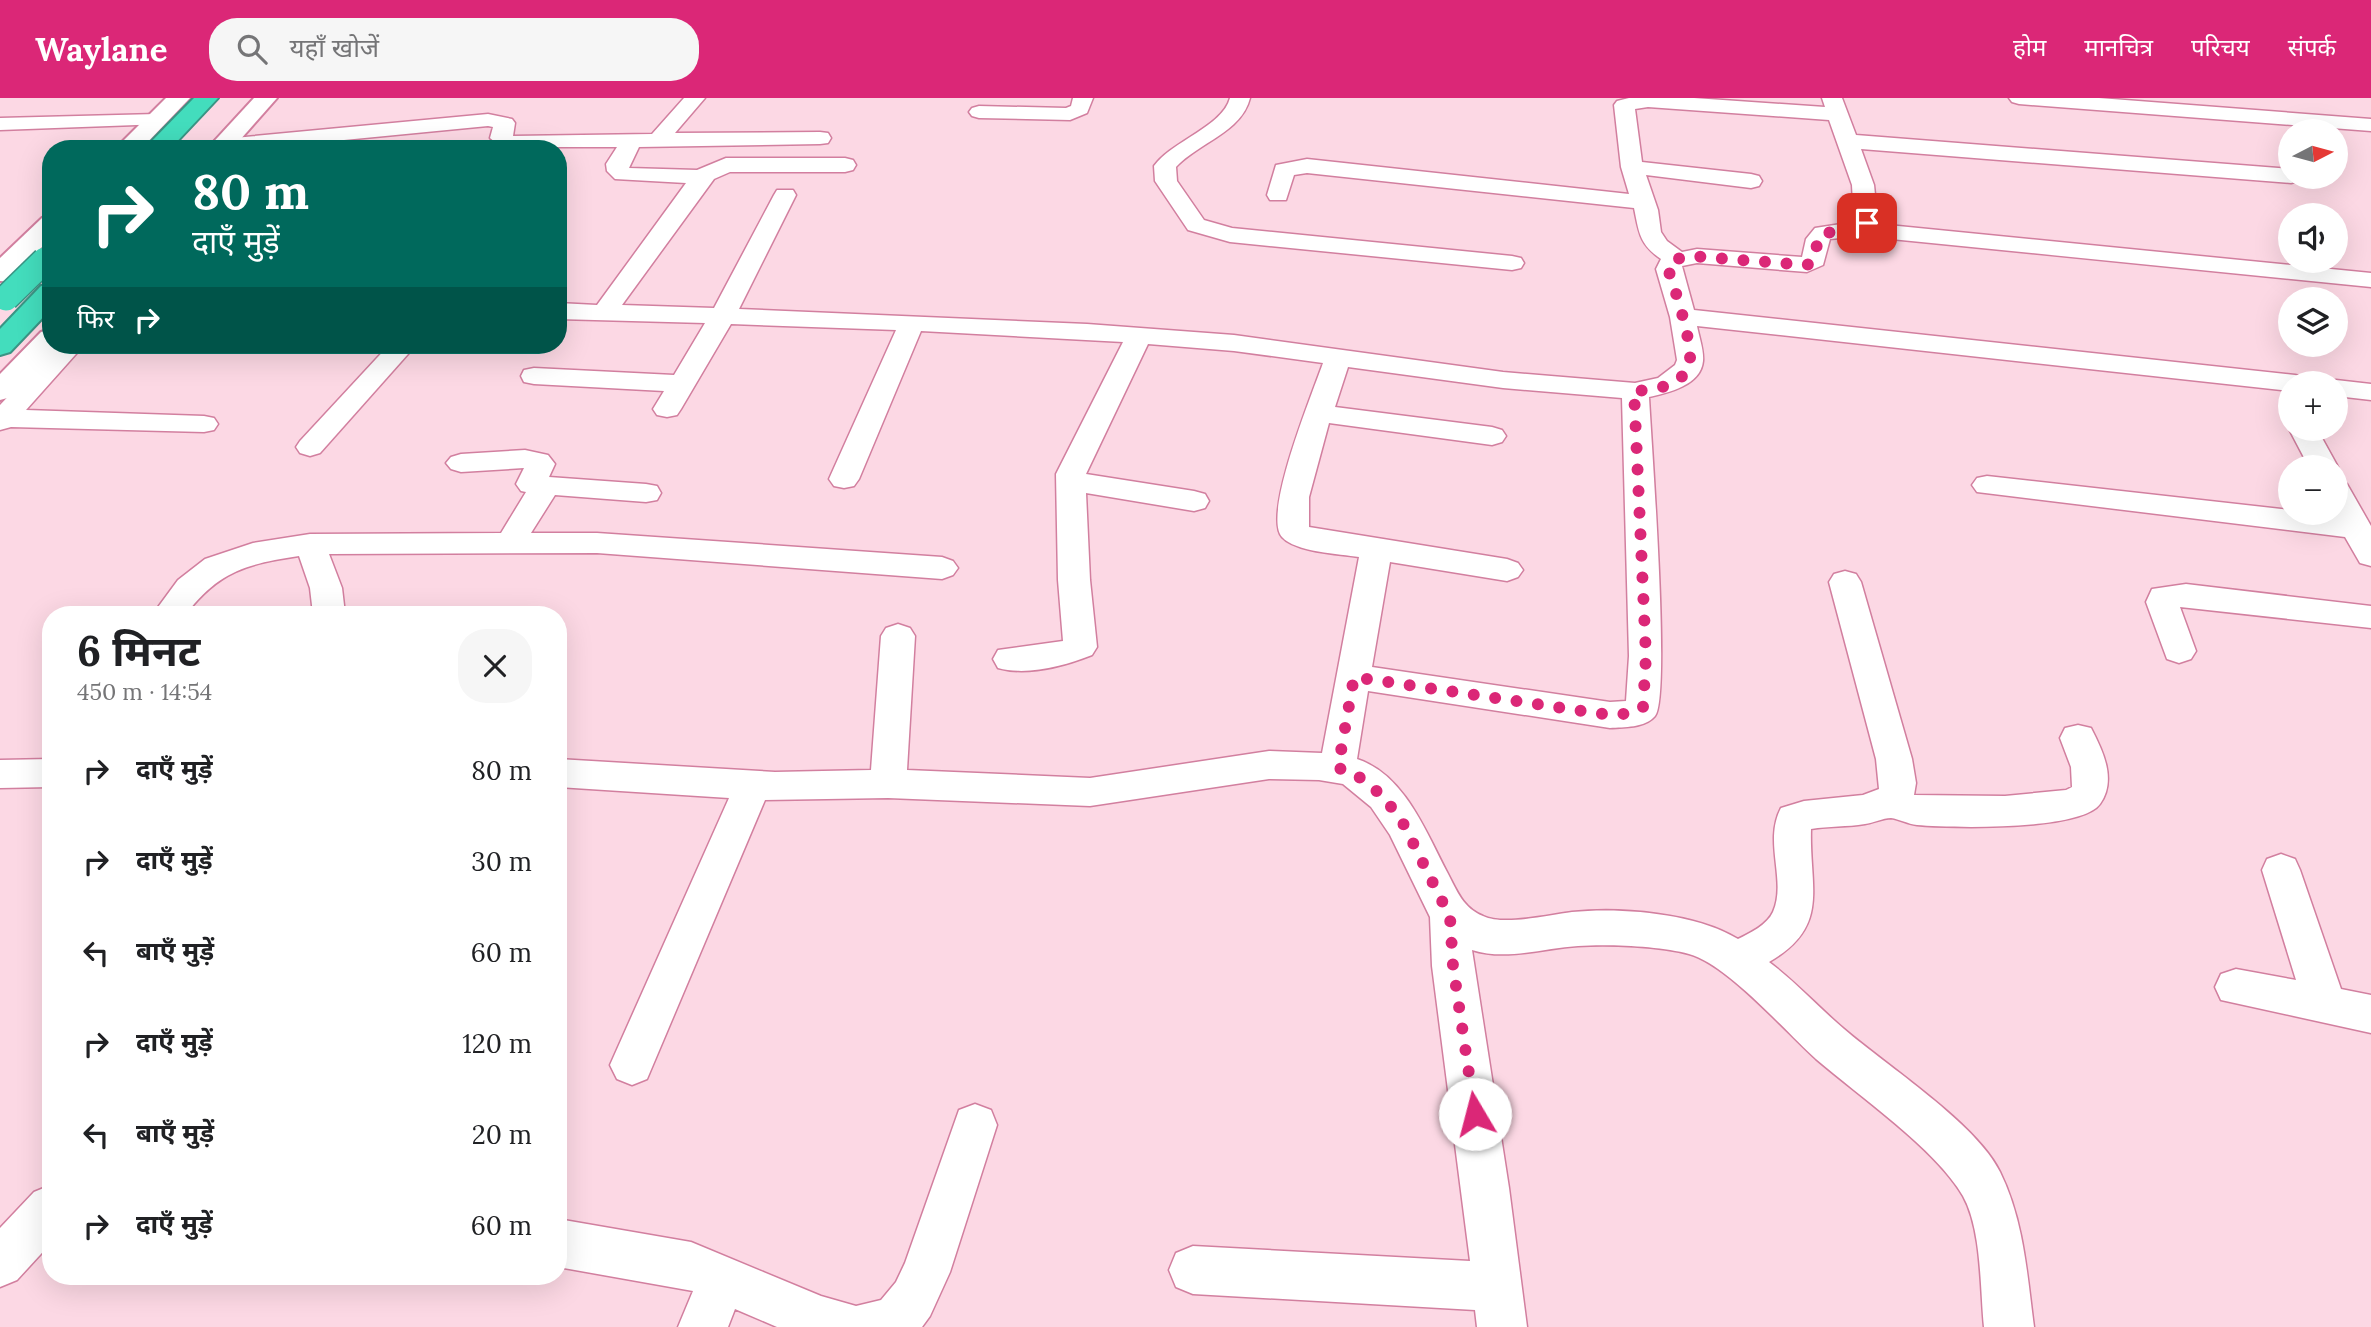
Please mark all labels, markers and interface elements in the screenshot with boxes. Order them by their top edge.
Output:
search box [209,18,699,81]
text: Waylane [35,28,167,70]
icon: search [233,30,271,68]
text: यहाँ खोजें [289,31,379,64]
text: होम [2013,32,2046,63]
text: मानचित्र [2084,32,2153,63]
text: परिचय [2191,32,2250,63]
text: संपर्क [2288,32,2336,63]
north arrow [2278,119,2348,189]
map controls [2278,119,2348,525]
text: 80 m [192,160,309,222]
icon: right [77,168,168,259]
pin [1837,193,1897,253]
button: sound [2278,203,2348,273]
icon: arrive [1848,204,1886,242]
text: दाएँ मुड़ें [192,221,280,262]
button: layers [2278,287,2348,357]
icon: right [128,301,166,339]
text: फिर [77,302,114,335]
button: + [2278,371,2348,441]
button: − [2278,455,2348,525]
text: 6 मिनट [77,624,200,678]
button: close [458,629,532,703]
text: 450 m · 14:54 [77,677,212,706]
icon: right [77,752,115,790]
text: दाएँ मुड़ें [136,752,213,785]
text: 80 m [471,754,532,787]
icon: right [77,843,115,881]
text: दाएँ मुड़ें [136,843,213,876]
text: 30 m [471,845,532,878]
icon: left [77,934,115,972]
text: बाएँ मुड़ें [136,934,214,967]
text: 60 m [471,936,532,969]
icon: right [77,1025,115,1063]
text: दाएँ मुड़ें [136,1025,213,1058]
text: 120 m [462,1027,532,1060]
position arrow [1438,1077,1512,1151]
icon: left [77,1116,115,1154]
text: बाएँ मुड़ें [136,1116,214,1149]
text: 20 m [472,1118,532,1151]
icon: right [77,1207,115,1245]
text: दाएँ मुड़ें [136,1207,213,1240]
text: 60 m [471,1209,532,1242]

